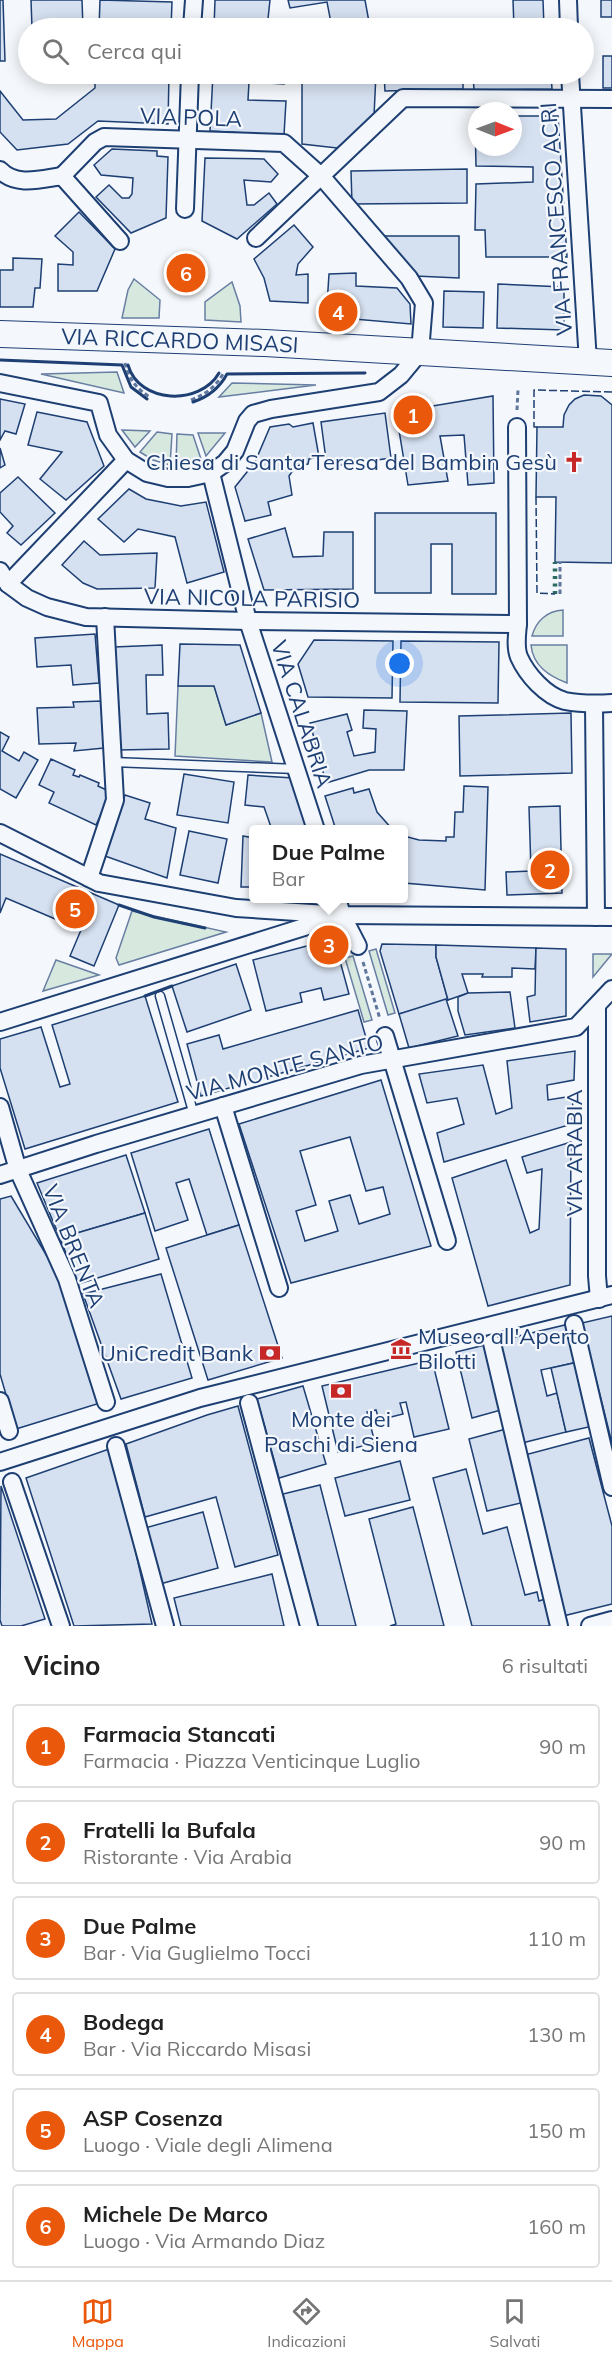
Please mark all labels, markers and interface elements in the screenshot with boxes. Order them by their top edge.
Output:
search box [18,18,594,84]
icon: search [39,35,72,68]
text: Cerca qui [87,37,182,65]
street label: VIA POLA [140,101,242,133]
north arrow [468,102,522,156]
street label: VIA FRANCESCO ACRI [534,102,578,336]
pin: 6 [166,250,206,296]
pin: 4 [318,290,358,334]
street label: VIA RICCARDO MISASI [61,322,299,359]
pin: 1 [394,392,432,438]
place label: Chiesa di Santa Teresa del Bambin Gesù [146,448,557,476]
church icon: Chiesa di Santa Teresa del Bambin Gesù [562,450,586,474]
street label: VIA NICOLA PARISIO [144,582,360,614]
street label: VIA CALABRIA [265,637,339,791]
your location [385,649,414,678]
popup [249,825,408,903]
text: Due Palme [272,838,385,866]
pin: 2 [530,848,570,892]
text: Bar [272,866,305,891]
pin: 5 [56,886,94,932]
pin: 3 [310,922,348,968]
street label: VIA MONTE SANTO [183,1027,387,1107]
street label: VIA ARABIA [560,1089,588,1217]
street label: VIA BRENTA [37,1180,111,1312]
place label: Museo all'Aperto Bilotti [418,1322,589,1375]
museum icon: Museo all'Aperto Bilotti [389,1337,413,1361]
place label: UniCredit Bank [100,1339,254,1367]
bank icon: UniCredit Bank [258,1341,282,1365]
bank icon: Monte dei Paschi di Siena [329,1379,353,1403]
place label: Monte dei Paschi di Siena [264,1405,418,1458]
text: Vicino [24,1649,101,1682]
text: 6 risultati [502,1653,588,1678]
text: Farmacia Stancati [83,1720,275,1748]
text: 1 [40,1734,52,1759]
text: 90 m [539,1734,586,1759]
text: Farmacia · Piazza Venticinque Luglio [83,1748,420,1773]
text: Fratelli la Bufala [83,1816,256,1844]
text: 2 [40,1830,52,1855]
text: 90 m [539,1830,586,1855]
text: Ristorante · Via Arabia [83,1844,292,1869]
text: Due Palme [83,1912,196,1940]
text: 3 [40,1926,52,1951]
text: 110 m [527,1926,586,1951]
text: Bar · Via Guglielmo Tocci [83,1940,311,1965]
text: Bodega [83,2008,164,2036]
text: 4 [40,2022,52,2047]
text: 130 m [527,2022,586,2047]
text: Bar · Via Riccardo Misasi [83,2036,311,2061]
text: ASP Cosenza [83,2104,223,2132]
text: 5 [40,2118,52,2143]
text: 150 m [527,2118,586,2143]
text: Luogo · Viale degli Alimena [83,2132,333,2157]
text: Michele De Marco [83,2200,268,2228]
text: 6 [40,2214,52,2239]
text: 160 m [527,2214,586,2239]
text: Luogo · Via Armando Diaz [83,2228,325,2253]
tab: Mappa [72,2295,124,2351]
tab: Indicazioni [267,2295,346,2351]
tab: Salvati [490,2295,540,2351]

